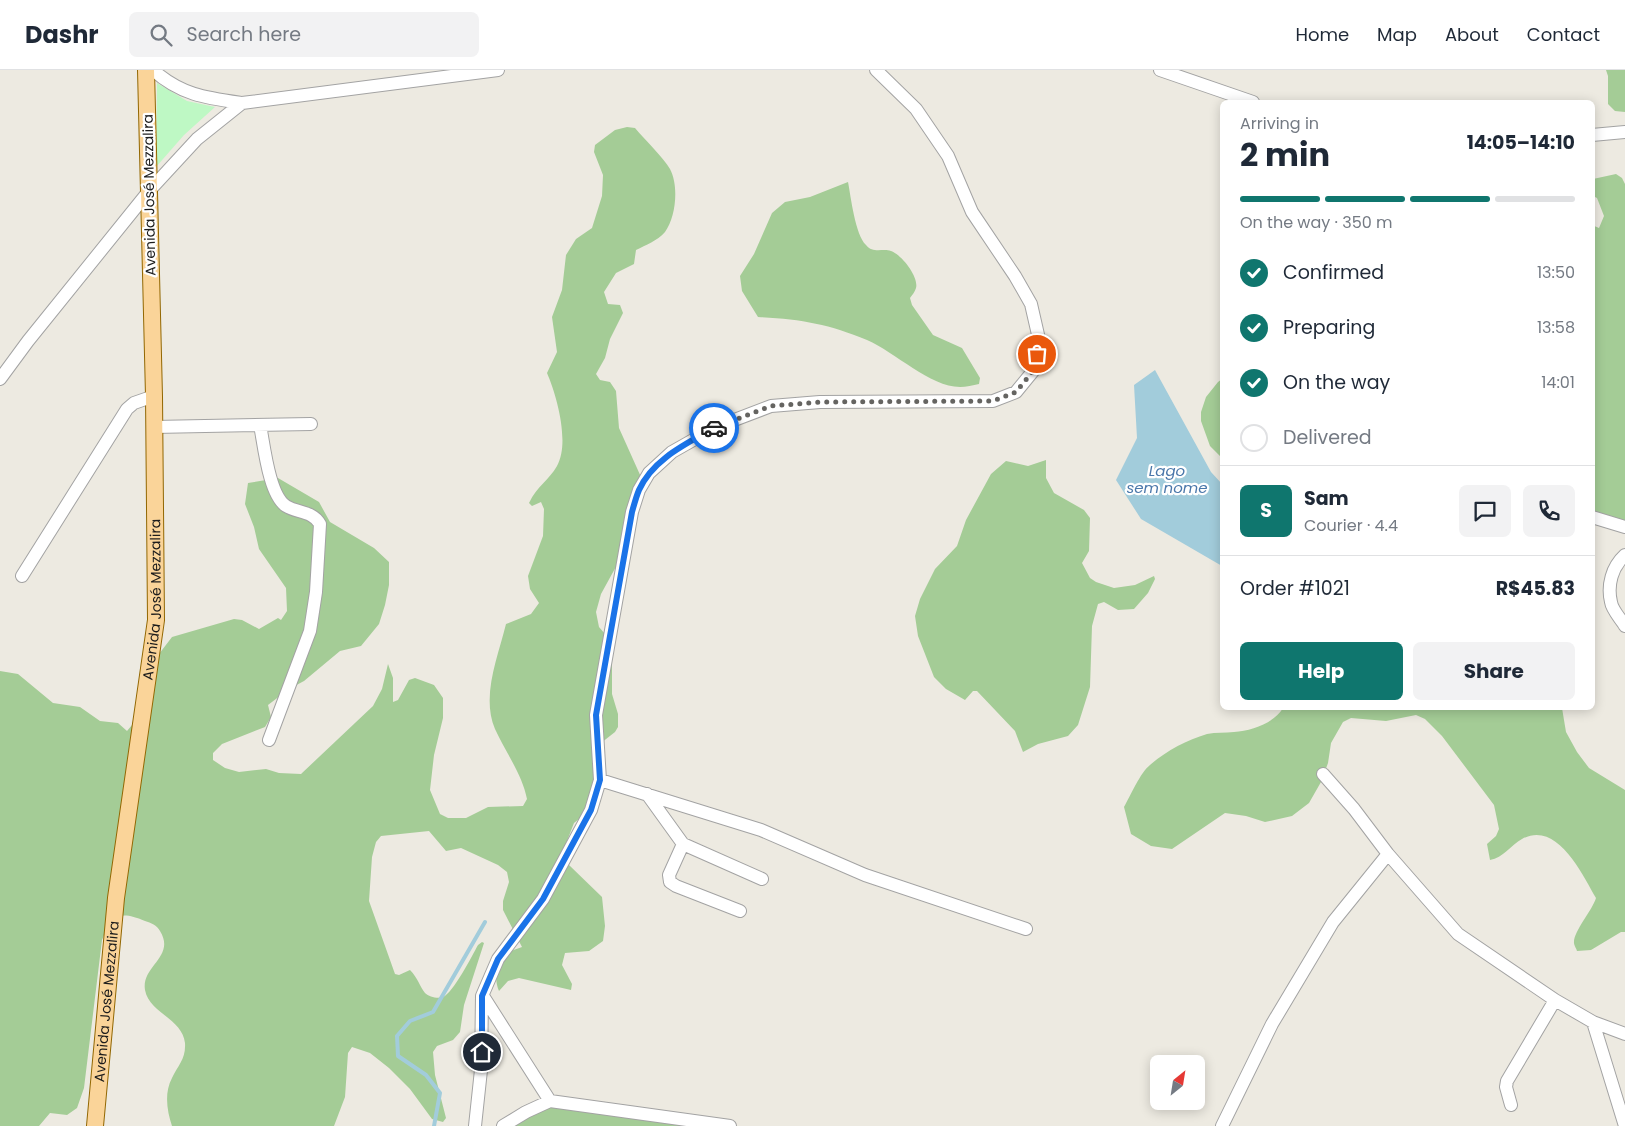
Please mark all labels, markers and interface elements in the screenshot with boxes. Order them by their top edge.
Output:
search box [129,12,479,57]
text: Dashr [25,18,99,51]
icon: search [147,21,175,49]
text: Search here [187,21,301,48]
text: Home [1295,22,1349,47]
text: Map [1377,22,1417,47]
text: About [1445,22,1499,47]
text: Contact [1527,22,1600,47]
text: Arriving in [1240,112,1319,135]
street label: Avenida José Mezzalira [138,114,160,276]
text: 14:05–14:10 [1467,129,1575,156]
text: 2 min [1240,132,1330,177]
text: On the way · 350 m [1240,211,1393,234]
icon: check [1240,259,1268,287]
text: Confirmed [1283,259,1384,286]
text: 13:50 [1537,261,1575,284]
icon: check [1240,314,1268,342]
text: Preparing [1283,314,1375,341]
text: 13:58 [1537,316,1575,339]
pin [1016,333,1058,375]
icon: bag [1023,340,1051,368]
icon: check [1240,369,1268,397]
text: On the way [1283,369,1390,396]
text: 14:01 [1541,371,1575,394]
courier [689,403,739,453]
icon: car [700,414,728,442]
text: Delivered [1283,424,1372,451]
water label: Lago sem nome [1126,460,1208,498]
text: Sam [1304,485,1349,512]
button: chat [1459,485,1511,537]
button: phone [1523,485,1575,537]
text: S [1260,497,1272,524]
text: Courier · 4.4 [1304,514,1398,537]
street label: Avenida José Mezzalira [137,519,166,682]
text: Order #1021 [1240,575,1350,602]
text: R$45.83 [1496,575,1575,602]
button: Help [1240,642,1403,700]
button: Share [1413,642,1575,700]
street label: Avenida José Mezzalira [89,920,124,1083]
pin [461,1031,503,1073]
icon: home [468,1038,496,1066]
north arrow [1150,1055,1205,1110]
map controls [1150,1055,1205,1110]

